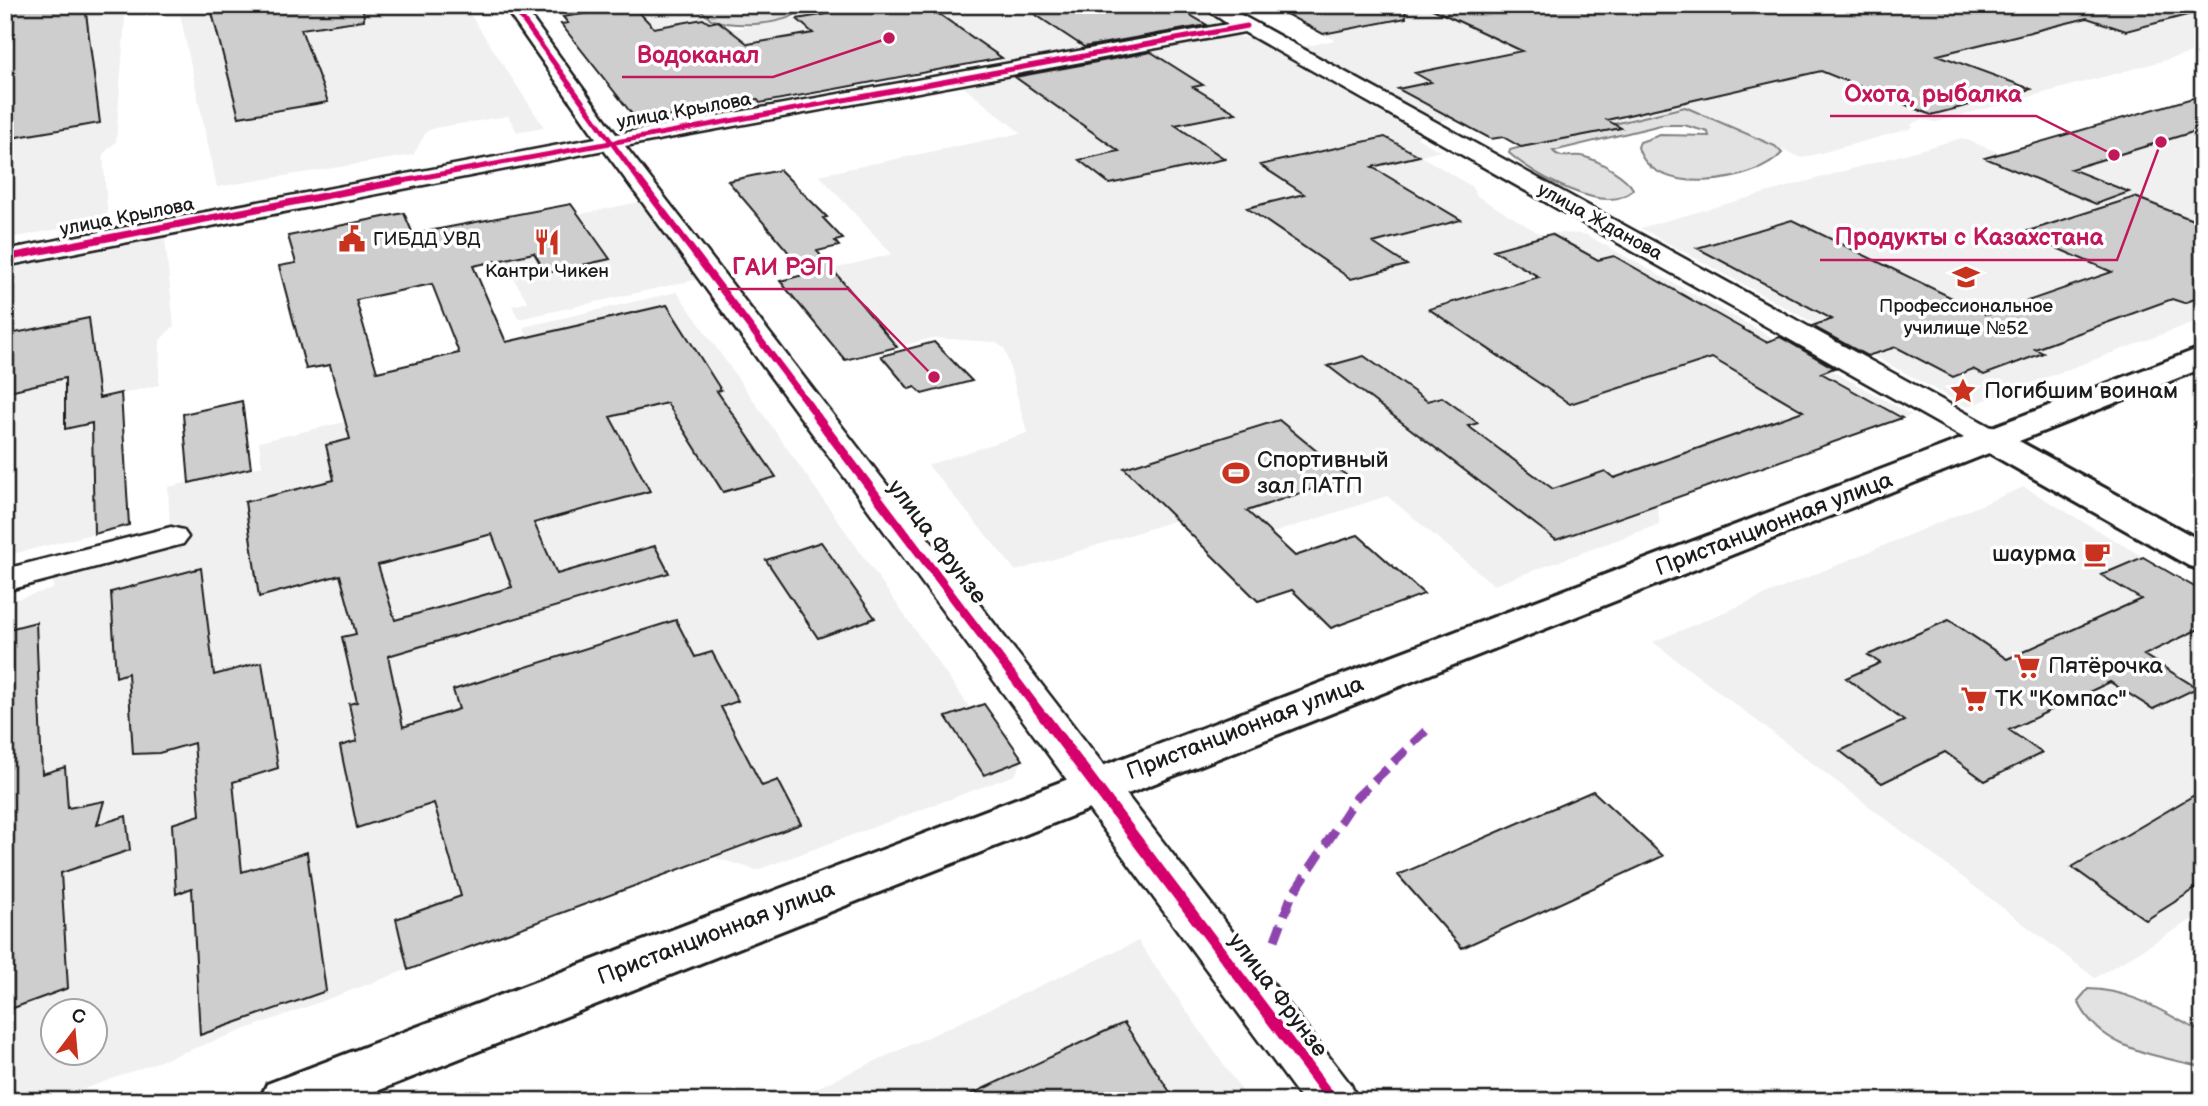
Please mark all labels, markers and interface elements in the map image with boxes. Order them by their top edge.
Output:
callout: Водоканал [622,32,773,77]
text: Водоканал [637,41,759,70]
callout: Охота, рыбалка [1830,71,2036,116]
text: Охота, рыбалка [1844,80,2023,109]
street label: улица Крылова [615,88,753,134]
street label: улица Жданова [1534,178,1666,266]
street label: улица Крылова [58,193,196,241]
callout: Продукты с Казахстана [1820,215,2117,260]
text: Продукты с Казахстана [1835,223,2104,252]
public building icon: ГИБДД УВД [337,224,367,254]
restaurant icon: Кантри Чикен [532,227,562,257]
place label: ГИБДД УВД [373,228,481,251]
callout: ГАИ РЭП [718,244,848,289]
text: ГАИ РЭП [732,253,834,282]
place label: Кантри Чикен [485,260,609,283]
school or university icon: Профессиональное училище №52 [1951,262,1981,292]
place label: Профессиональное училище №52 [1879,295,2053,340]
place icon: Погибшим воинам [1948,376,1978,406]
place label: Погибшим воинам [1984,377,2178,405]
place label: Спортивный зал ПАТП [1257,446,1389,500]
sports icon: Спортивный зал ПАТП [1221,458,1251,488]
street label: Пристанционная улица [1651,466,1897,582]
street label: улица Фрунзе [881,474,993,610]
cafe icon: шаурма [2082,539,2112,569]
place label: шаурма [1992,540,2076,568]
supermarket icon: Пятёрочка [2012,651,2042,681]
place label: Пятёрочка [2048,652,2164,680]
street label: Пристанционная улица [1122,670,1368,786]
supermarket icon: ТК "Компас" [1959,684,1989,714]
place label: ТК "Компас" [1995,685,2127,713]
street label: Пристанционная улица [593,875,839,991]
street label: улица Фрунзе [1222,927,1334,1063]
north arrow [38,998,108,1068]
text: С [69,1004,88,1030]

